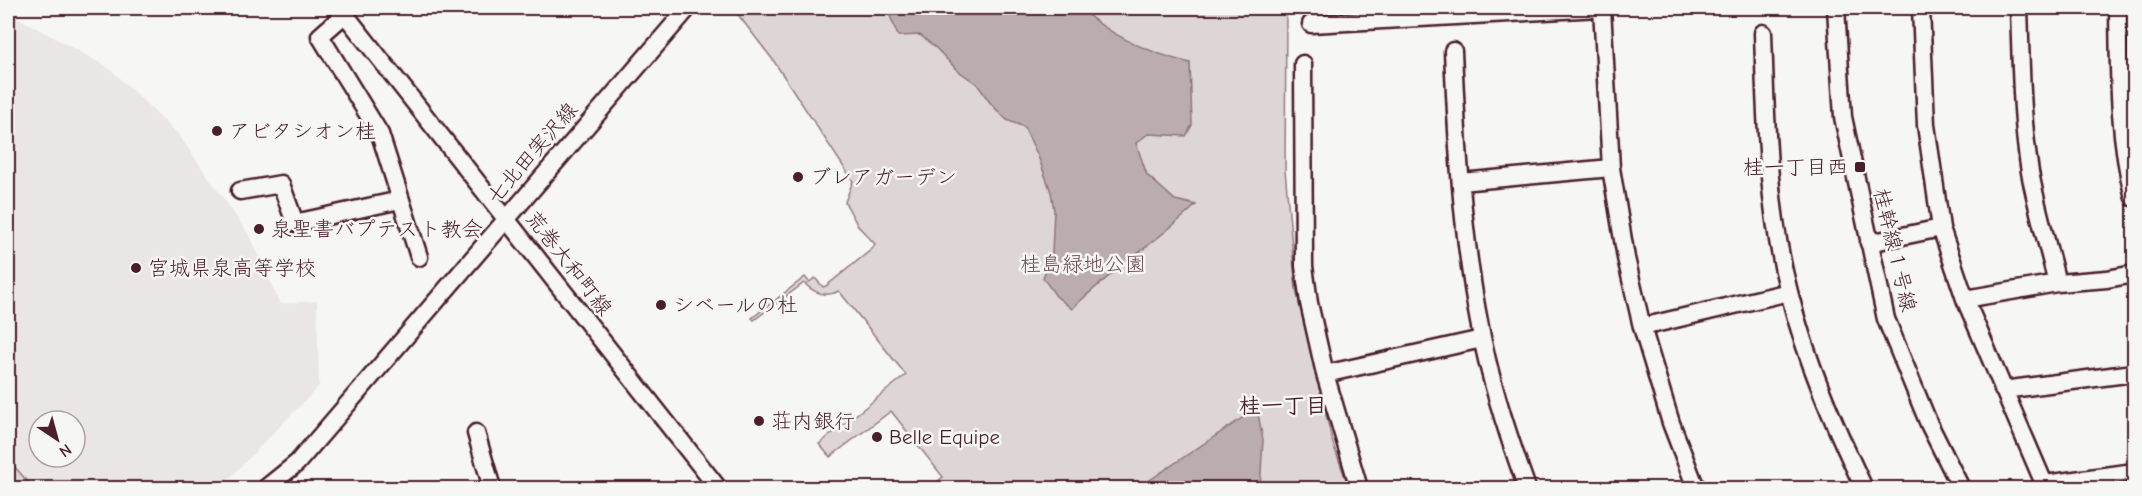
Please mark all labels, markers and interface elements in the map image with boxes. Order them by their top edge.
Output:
street label: 七北田実沢線 [482,98,582,208]
place label: アビタシオン桂 [229,119,376,143]
marker: アビタシオン桂 [210,124,224,138]
place label: 桂一丁目西 [1743,155,1848,179]
marker: 桂一丁目西 [1853,160,1867,174]
place label: ブレアガーデン [810,165,957,189]
marker: ブレアガーデン [791,170,805,184]
street label: 桂幹線１号線 [1869,186,1921,314]
street label: 荒巻大和町線 [521,206,617,320]
place label: 泉聖書バプテスト教会 [271,217,483,241]
marker: 泉聖書バプテスト教会 [252,222,266,236]
park label: 桂島緑地公園 [1020,252,1146,276]
place label: 宮城県泉高等学校 [148,256,316,280]
marker: 宮城県泉高等学校 [129,261,143,275]
place label: シベールの杜 [673,293,798,317]
marker: シベールの杜 [654,298,668,312]
district label: 桂一丁目 [1239,393,1327,419]
north arrow [27,409,87,469]
place label: 荘内銀行 [771,409,855,433]
marker: 荘内銀行 [752,414,766,428]
place label: Belle Equipe [889,425,1000,449]
marker: Belle Equipe [870,430,884,444]
text: N [56,440,75,461]

